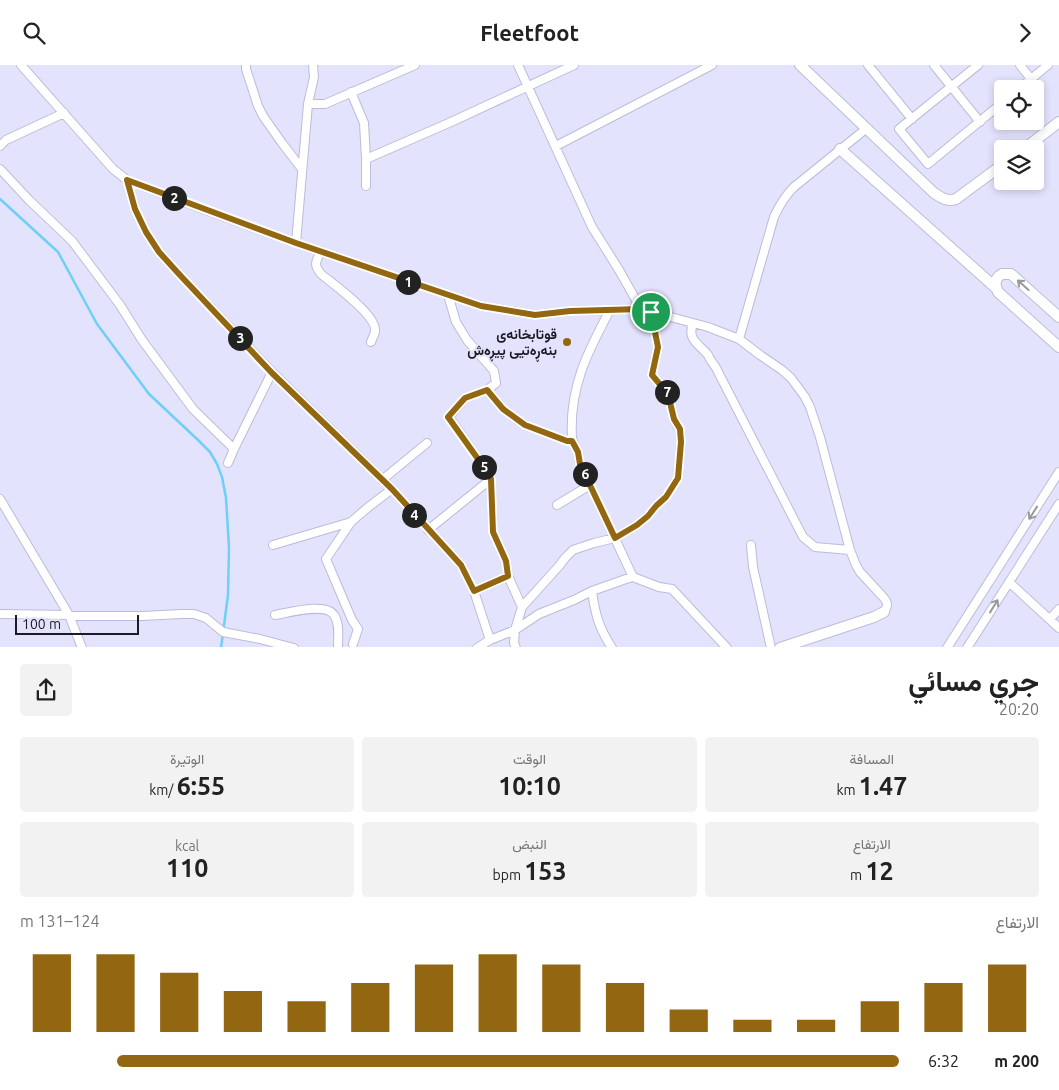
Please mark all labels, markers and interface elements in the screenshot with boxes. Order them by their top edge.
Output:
icon: search [20,19,48,47]
icon: forward [1011,19,1039,47]
text: Fleetfoot [480,20,579,45]
map controls [994,80,1044,190]
button: locate [994,80,1044,130]
button: layers [994,140,1044,190]
pin: 2 [162,185,186,211]
text: 2 [171,190,178,206]
pin: 1 [396,269,420,295]
text: 1 [405,274,412,290]
one-way arrow [1017,279,1030,291]
pin [630,291,672,333]
icon: arrive [637,298,665,326]
pin: 3 [228,325,252,351]
place label: قوتابخانەی بنەڕەتیی پیڕەش [467,326,557,362]
text: 3 [237,330,244,346]
marker: قوتابخانەی بنەڕەتیی پیڕەش [561,336,573,348]
pin: 7 [654,379,680,405]
text: 7 [664,384,671,400]
pin: 5 [472,455,496,479]
text: 5 [481,459,488,475]
pin: 6 [572,461,598,487]
text: 6 [582,466,589,482]
pin: 4 [402,503,426,527]
one-way arrow [1028,506,1038,520]
text: 4 [411,507,418,523]
one-way arrow [989,600,999,614]
scale bar [15,613,139,636]
text: 100 m [22,616,61,632]
button: share [20,664,72,716]
text: جري مسائي [908,665,1039,696]
text: 20:20 [999,700,1039,718]
text: الوتيرة [170,751,204,767]
text: الوقت [513,751,546,767]
text: المسافة [850,751,894,767]
text: 6:55 [177,772,225,800]
text: 10:10 [498,772,561,800]
text: 1.47 [859,772,907,800]
text: /km [149,782,177,798]
text: km [836,782,859,798]
text: النبض [512,836,547,852]
text: الارتفاع [853,836,891,852]
text: kcal [175,838,199,854]
text: 110 [166,854,208,882]
text: 153 [524,857,567,885]
text: 12 [865,857,894,885]
text: bpm [493,867,524,883]
text: m [850,867,865,883]
text: 124–131 m [20,912,100,930]
text: الارتفاع [996,913,1039,931]
text: 6:32 [928,1052,959,1070]
text: 200 m [994,1052,1039,1070]

